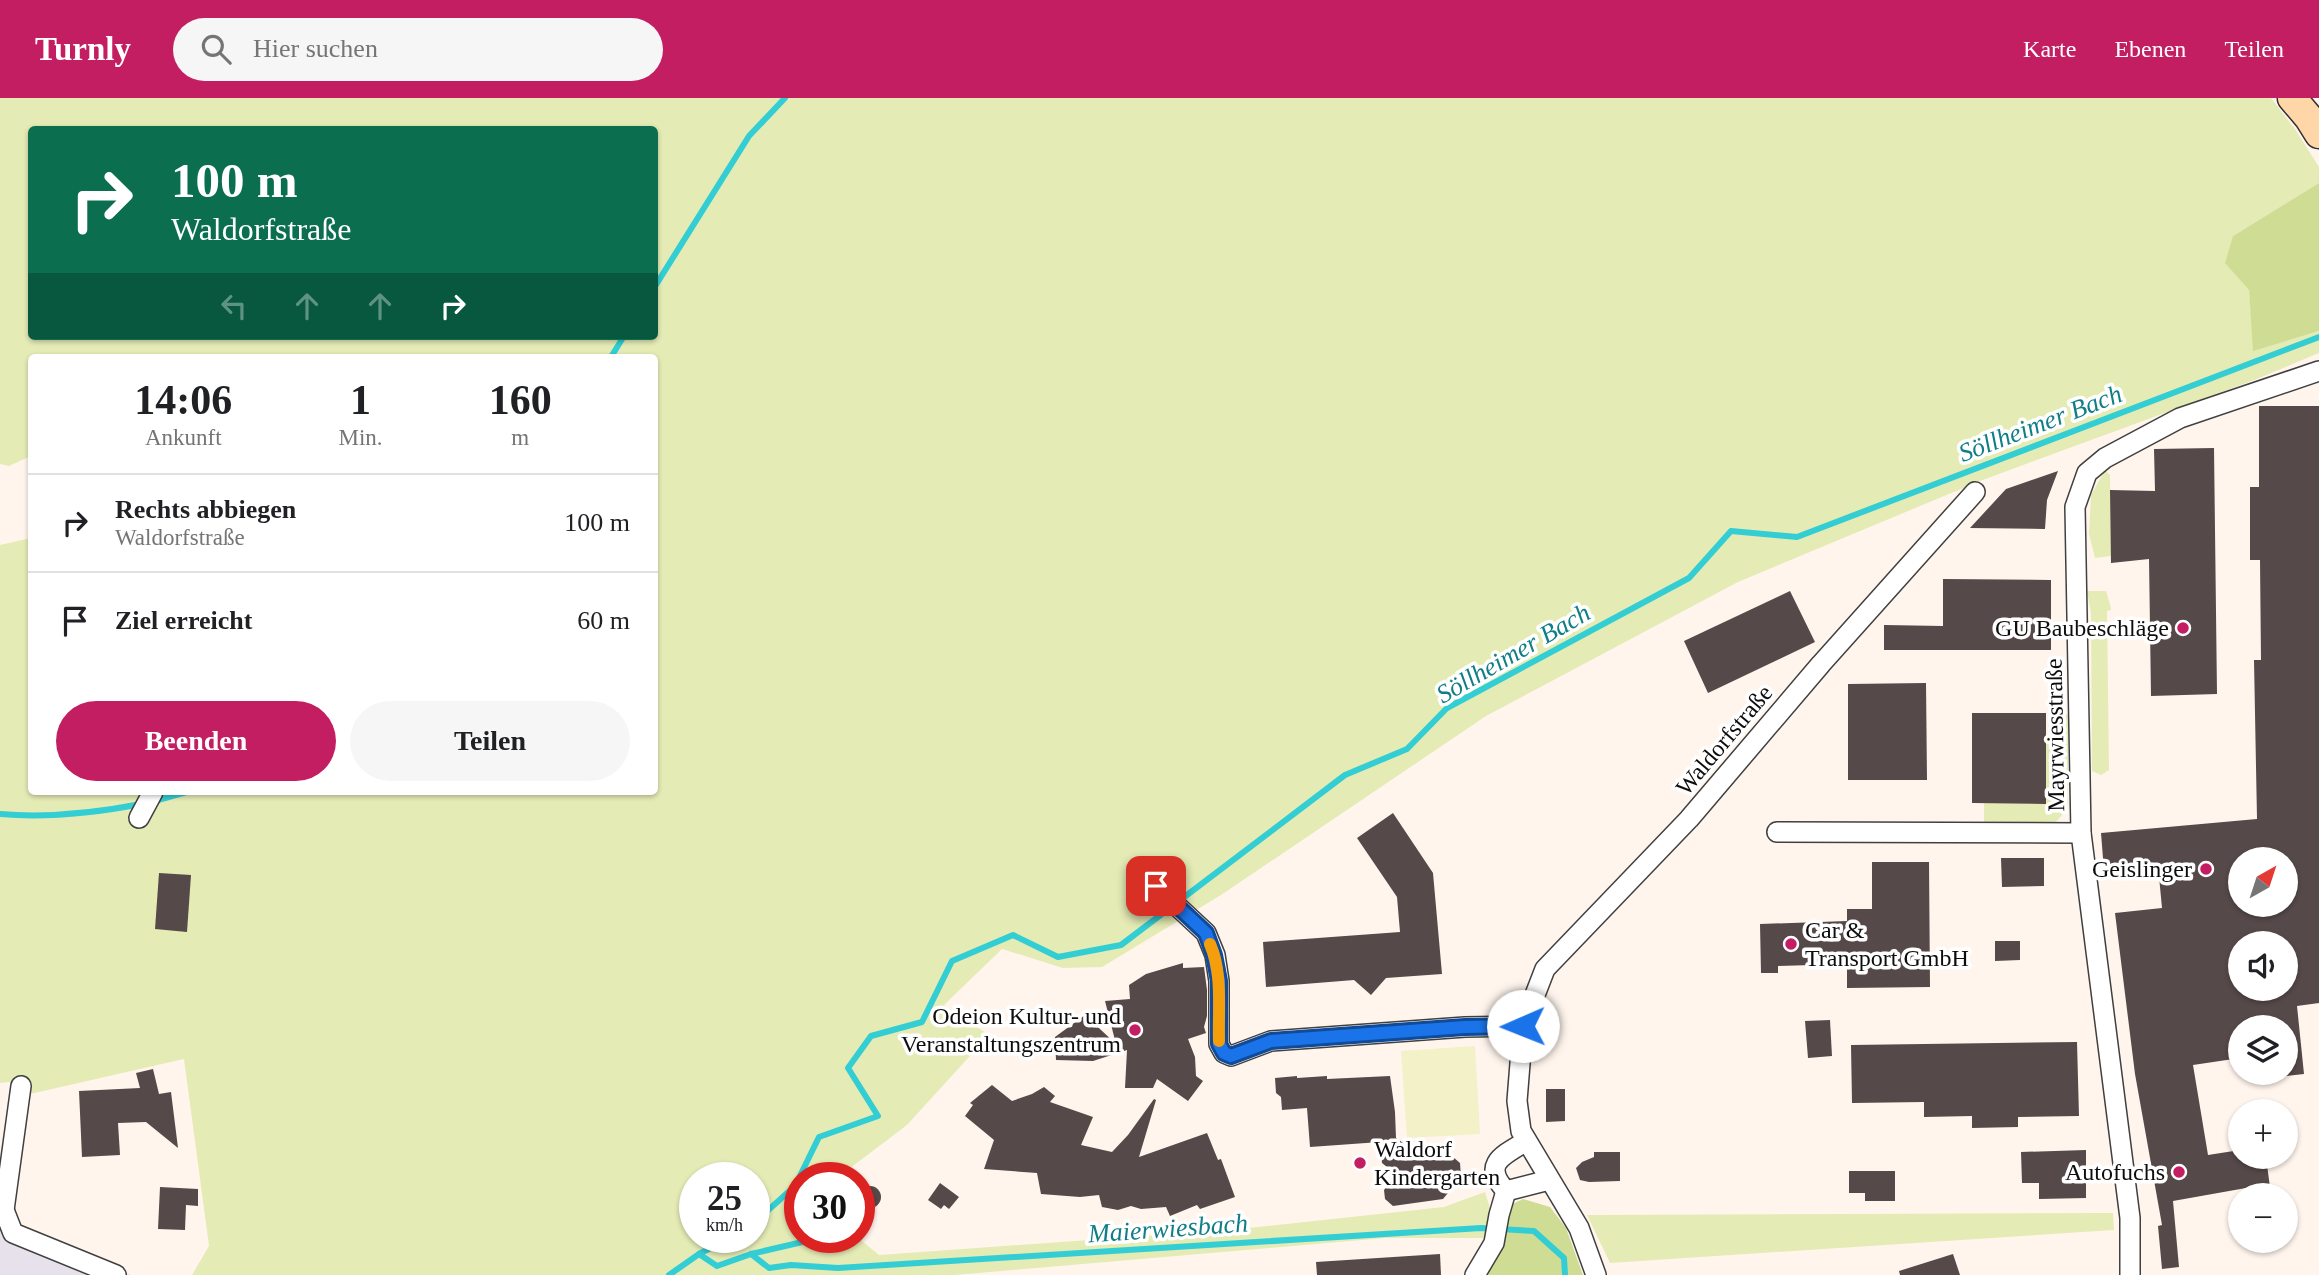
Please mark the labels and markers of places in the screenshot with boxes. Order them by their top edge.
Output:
place label: GU Baubeschläge [1995,615,2169,641]
marker: GU Baubeschläge [2175,620,2191,636]
pin [1126,856,1186,916]
place label: Geislinger [2092,856,2192,882]
marker: Geislinger [2198,861,2214,877]
place label: Car & Transport GmbH [1805,917,1969,971]
marker: Car & Transport GmbH [1783,936,1799,952]
place label: Odeion Kultur- und Veranstaltungszentrum [901,1003,1121,1057]
marker: Odeion Kultur- und Veranstaltungszentrum [1127,1022,1143,1038]
place label: Waldorf Kindergarten [1374,1136,1500,1190]
marker: Waldorf Kindergarten [1352,1155,1368,1171]
place label: Autofuchs [2065,1159,2165,1185]
marker: Autofuchs [2171,1164,2187,1180]

